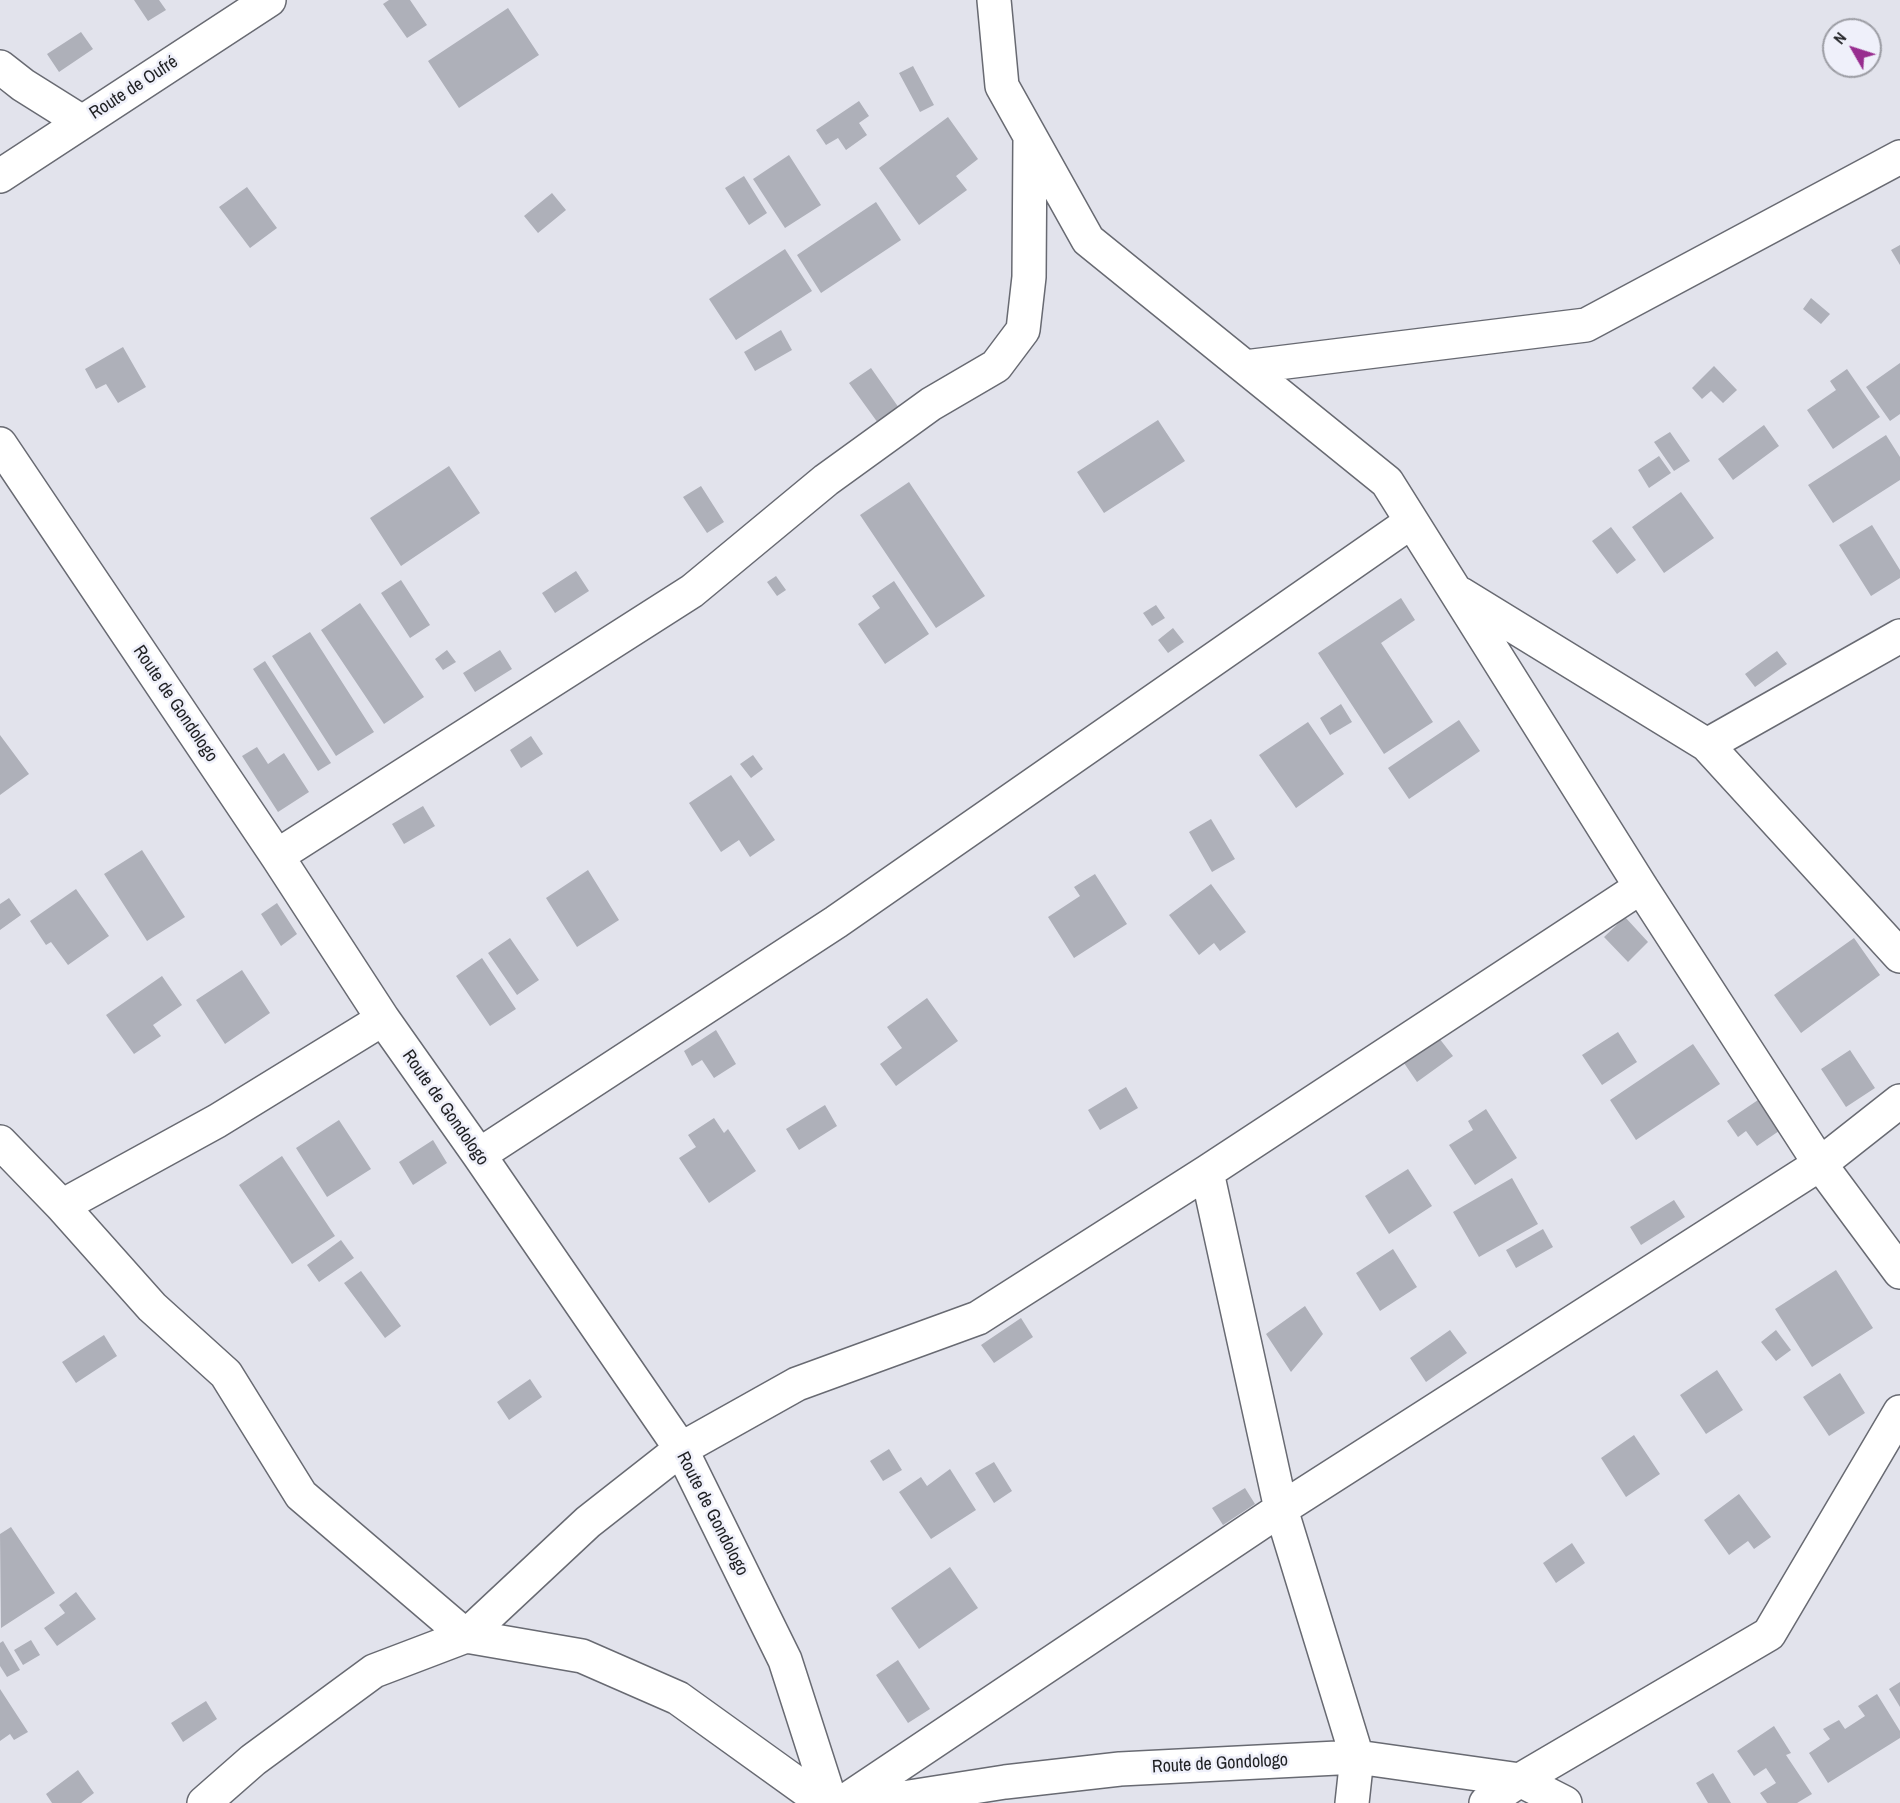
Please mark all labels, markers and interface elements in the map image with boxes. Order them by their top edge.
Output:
north arrow [1822,18,1882,78]
text: N [1828,27,1851,49]
street label: Route de Oufré [86,51,182,125]
street label: Route de Gondologo [128,641,222,767]
street label: Route de Gondologo [397,1046,493,1170]
street label: Route de Gondologo [671,1448,753,1580]
street label: Route de Gondologo [1151,1750,1289,1778]

